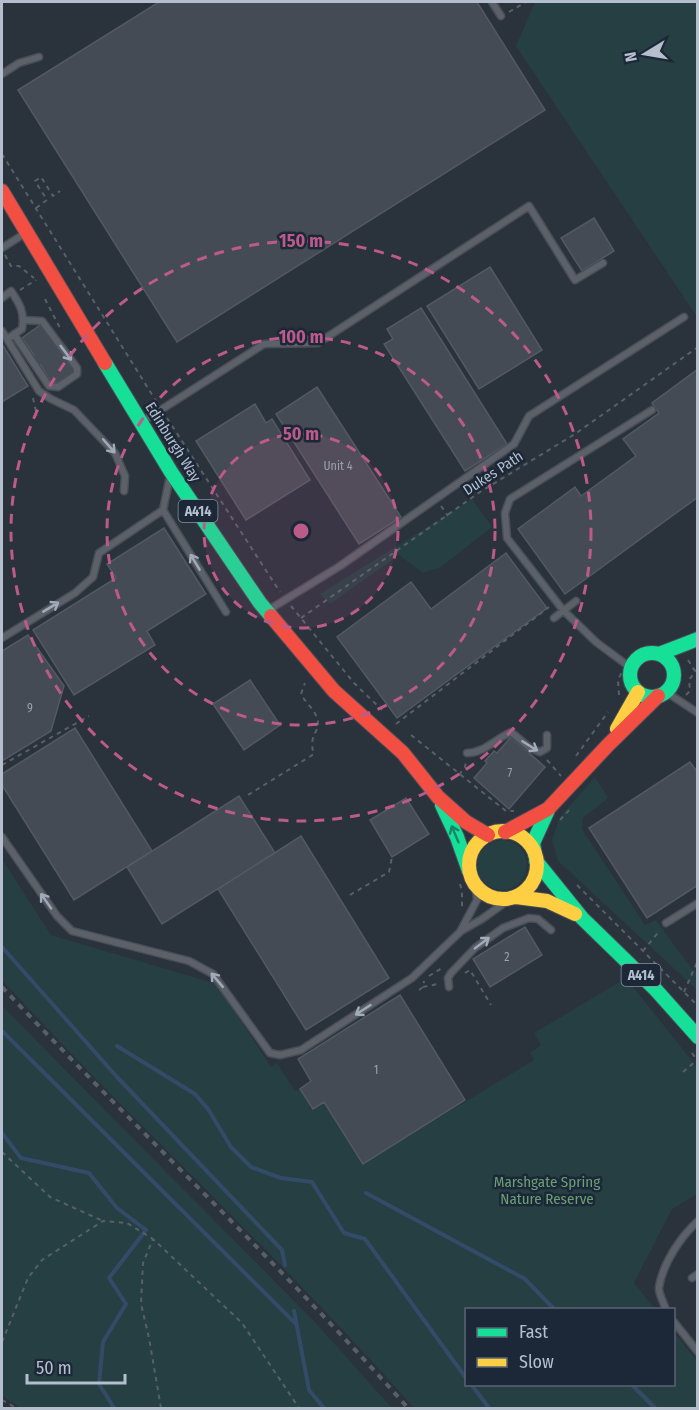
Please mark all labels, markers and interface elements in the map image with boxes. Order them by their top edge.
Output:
north arrow [615,24,675,84]
text: N [621,50,641,63]
text: 150 m [279,230,323,252]
text: 100 m [279,326,323,348]
one-way arrow [60,345,72,361]
street label: Edinburgh Way [141,399,205,485]
text: 50 m [283,423,319,445]
one-way arrow [102,438,116,453]
street label: Dukes Path [460,447,526,499]
house number: Unit 4 [324,459,353,473]
road number: A414 [178,500,218,522]
centre of rings [291,521,311,541]
one-way arrow [188,554,200,571]
one-way arrow [42,601,59,613]
house number: 9 [27,701,33,715]
one-way arrow [521,741,538,753]
house number: 7 [508,766,513,780]
one-way arrow [449,825,460,843]
one-way arrow [40,894,52,910]
one-way arrow [474,936,490,949]
house number: 2 [504,950,510,964]
road number: A414 [622,964,660,986]
one-way arrow [211,972,224,988]
one-way arrow [355,1004,371,1016]
house number: 1 [374,1063,378,1077]
park label: Marshgate Spring Nature Reserve [494,1173,600,1208]
legend [465,1308,675,1386]
text: Fast [519,1321,548,1343]
scale bar [27,1347,124,1385]
text: Slow [519,1351,554,1373]
text: 50 m [36,1357,72,1379]

